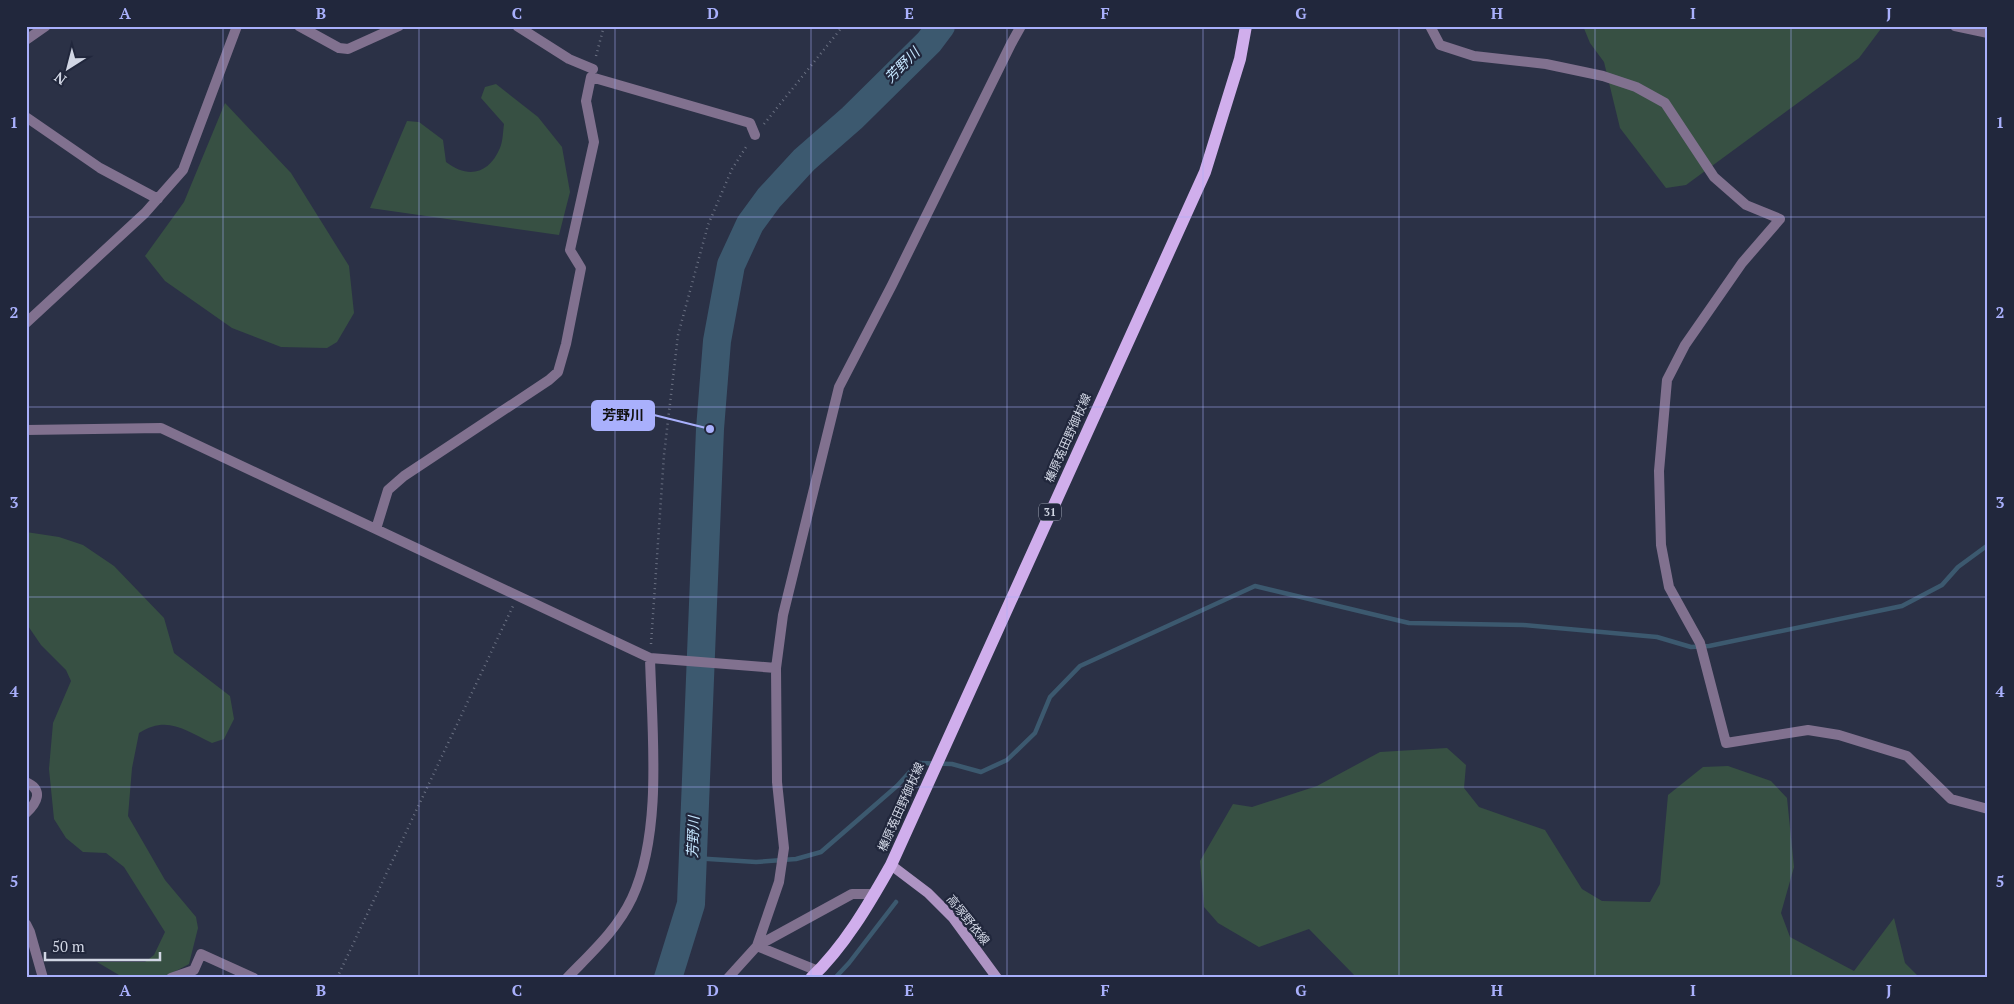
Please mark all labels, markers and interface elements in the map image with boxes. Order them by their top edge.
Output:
text: A [119,2,131,24]
text: B [316,2,326,24]
text: C [512,2,522,24]
text: D [707,2,719,24]
text: E [904,2,914,24]
text: F [1100,2,1110,24]
text: G [1295,2,1307,24]
text: H [1491,2,1503,24]
text: I [1690,2,1696,24]
text: J [1886,2,1892,24]
north arrow [42,42,92,92]
water label: 芳野川 [880,42,925,86]
text: N [50,68,70,90]
text: 1 [9,111,19,133]
text: 1 [1995,111,2005,133]
text: 2 [9,301,19,323]
text: 2 [1995,301,2005,323]
street label: 榛原菟田野御杖線 [1041,391,1094,485]
callout: 芳野川 [592,401,654,430]
text: 芳野川 [602,405,644,424]
text: 3 [9,491,19,513]
text: 3 [1995,491,2005,513]
road number: 31 [1039,504,1061,520]
text: 4 [9,680,19,702]
text: 4 [1995,680,2005,702]
street label: 榛原菟田野御杖線 [874,760,927,854]
water label: 芳野川 [682,814,703,858]
text: 5 [9,870,19,892]
text: 5 [1995,870,2005,892]
street label: 高塚野依線 [944,892,993,948]
scale bar [45,929,160,961]
text: 50 m [52,936,85,956]
text: A [119,979,131,1001]
text: B [316,979,326,1001]
text: C [512,979,522,1001]
text: D [707,979,719,1001]
text: E [904,979,914,1001]
text: F [1100,979,1110,1001]
text: G [1295,979,1307,1001]
text: H [1491,979,1503,1001]
text: I [1690,979,1696,1001]
text: J [1886,979,1892,1001]

